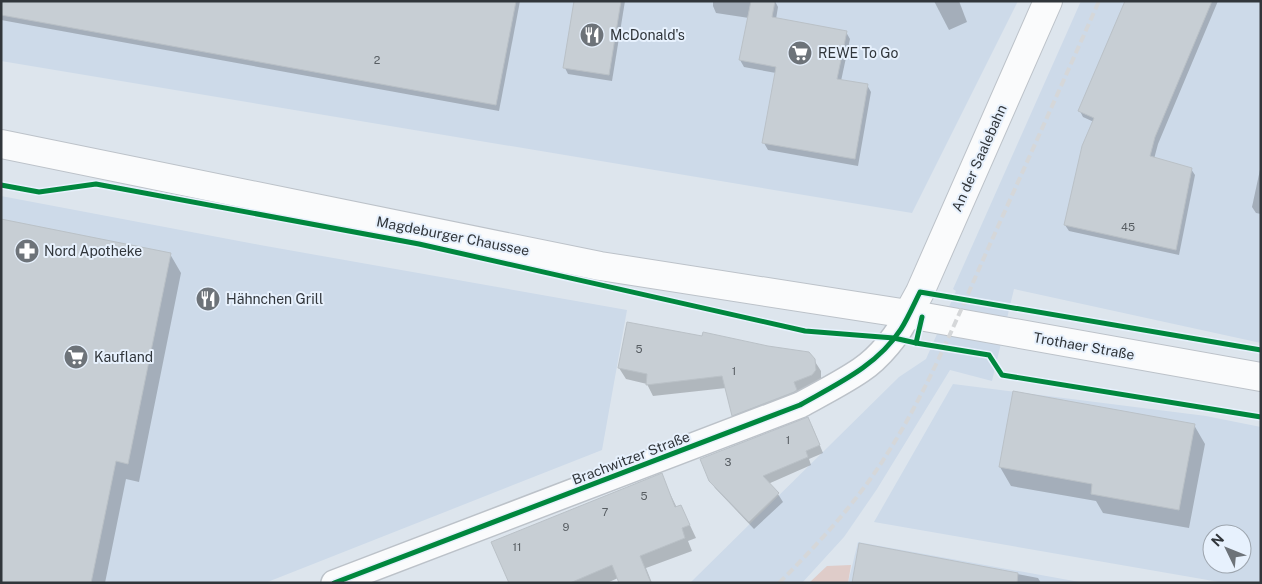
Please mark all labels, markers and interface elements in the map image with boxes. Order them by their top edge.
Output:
restaurant icon: McDonald's [579,22,605,48]
place label: McDonald's [610,27,685,43]
supermarket icon: REWE To Go [787,40,813,66]
place label: REWE To Go [818,45,898,61]
house number: 2 [374,54,381,66]
street label: An der Saalebahn [948,102,1010,214]
street label: Magdeburger Chaussee [375,213,531,259]
house number: 45 [1121,221,1135,233]
pharmacy icon: Nord Apotheke [14,238,40,264]
place label: Nord Apotheke [44,243,142,259]
restaurant icon: Hähnchen Grill [195,286,221,312]
place label: Hähnchen Grill [226,291,323,307]
street label: Trothaer Straße [1032,329,1136,363]
house number: 5 [635,343,643,355]
supermarket icon: Kaufland [63,344,89,370]
place label: Kaufland [94,349,153,365]
house number: 1 [732,365,736,377]
street label: Brachwitzer Straße [570,428,692,488]
house number: 1 [786,434,790,446]
house number: 3 [725,456,732,468]
house number: 5 [640,490,648,502]
house number: 7 [602,506,609,518]
house number: 9 [563,521,570,533]
north arrow [1202,524,1252,574]
text: N [1208,531,1227,550]
house number: 11 [513,541,521,553]

